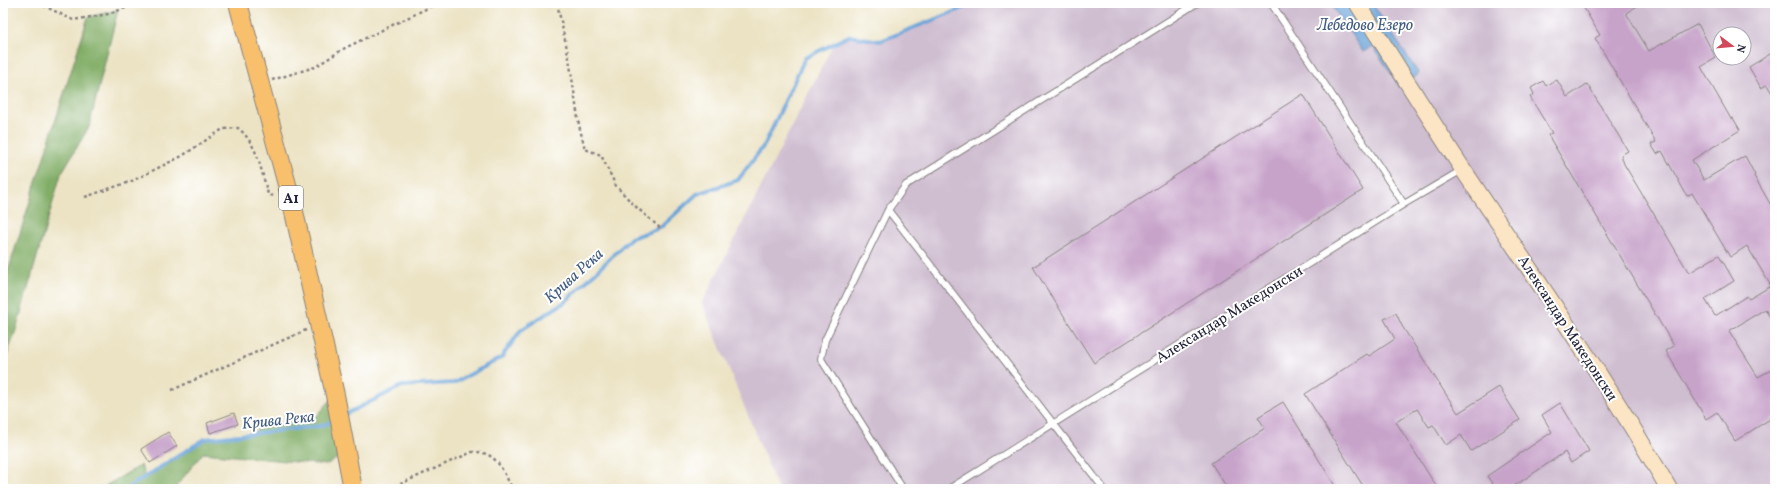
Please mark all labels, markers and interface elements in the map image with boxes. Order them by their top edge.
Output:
water label: Лебедово Езеро [1316,15,1414,37]
north arrow [1712,26,1752,66]
text: N [1732,42,1748,54]
road number: A1 [279,186,303,210]
water label: Крива Река [540,244,609,309]
street label: Александар Македонски [1512,252,1622,406]
street label: Александар Македонски [1152,261,1307,369]
water label: Крива Река [241,406,316,436]

